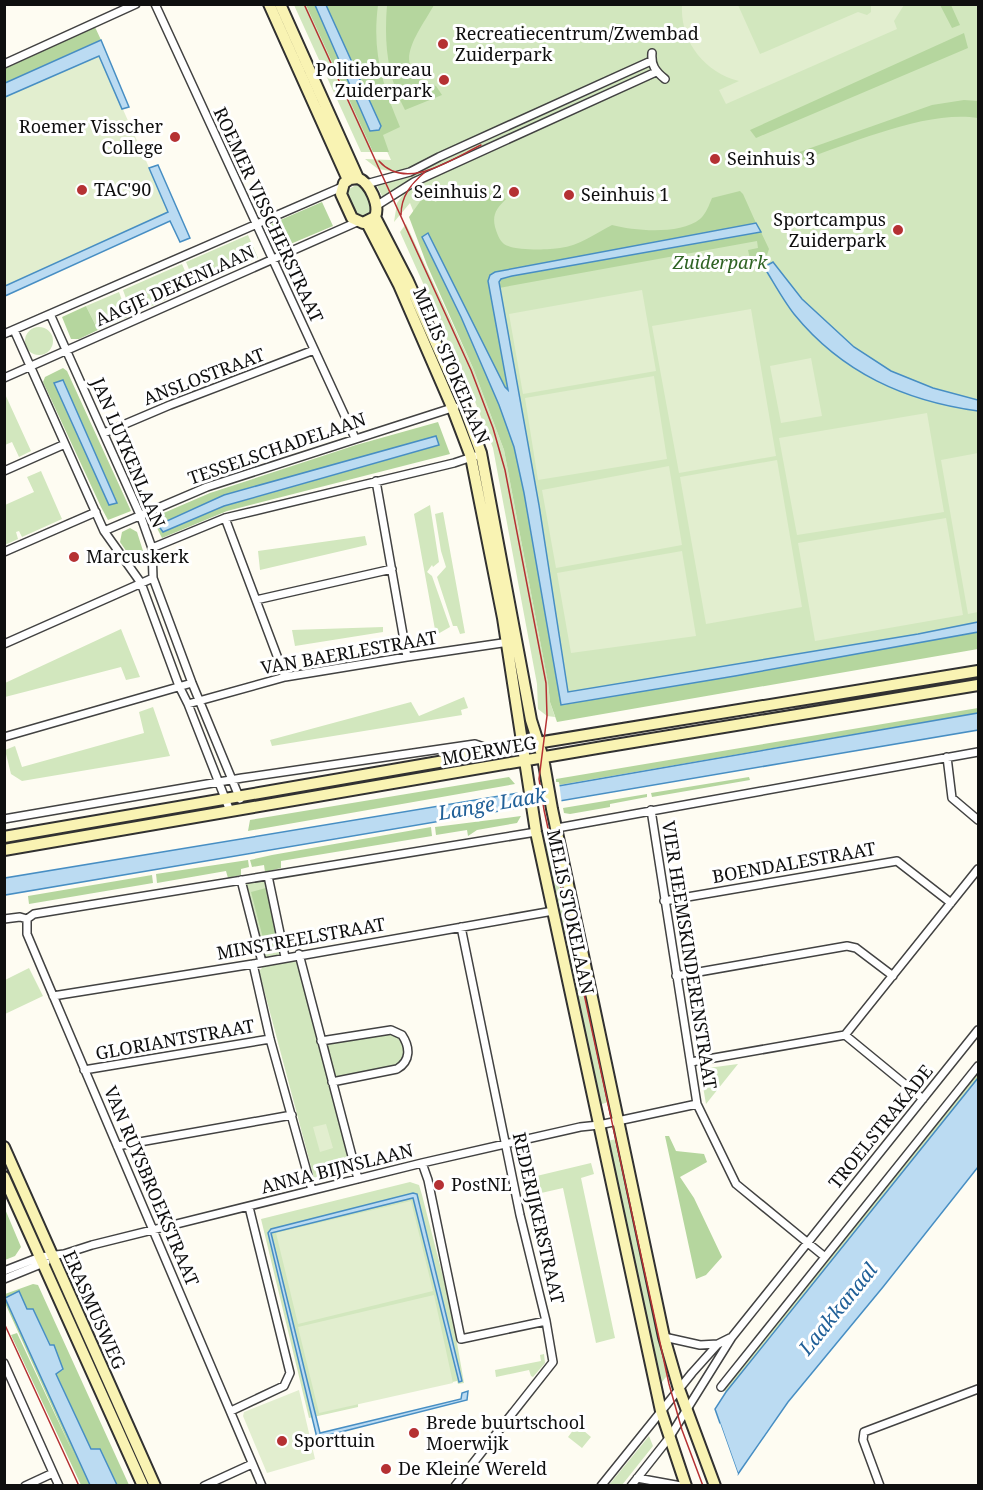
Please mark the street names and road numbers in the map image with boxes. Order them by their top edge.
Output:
street label: ROEMER VISSCHERSTRAAT [208,103,329,326]
street label: AAGJE DEKENLAAN [91,239,258,331]
street label: MELIS STOKELAAN [408,284,496,448]
street label: ANSLOSTRAAT [139,342,268,410]
street label: JAN LUYKENLAAN [86,373,171,532]
street label: TESSELSCHADELAAN [185,406,369,490]
street label: VAN BAERLESTRAAT [259,625,439,679]
street label: MOERWEG [440,730,538,770]
street label: VIER HEEMSKINDERENSTRAAT [657,819,723,1091]
street label: MELIS STOKELAAN [542,827,600,997]
street label: BOENDALESTRAAT [710,836,877,888]
street label: MINSTREELSTRAAT [215,911,387,965]
street label: GLORIANTSTRAAT [94,1013,256,1065]
street label: TROELSTRAKADE [823,1059,938,1193]
street label: VAN RUYSBROEKSTRAAT [99,1082,205,1289]
street label: REDERIJKERSTRAAT [508,1130,570,1306]
street label: ANNA BIJNSLAAN [258,1137,416,1199]
street label: ERASMUSWEG [58,1246,132,1373]

